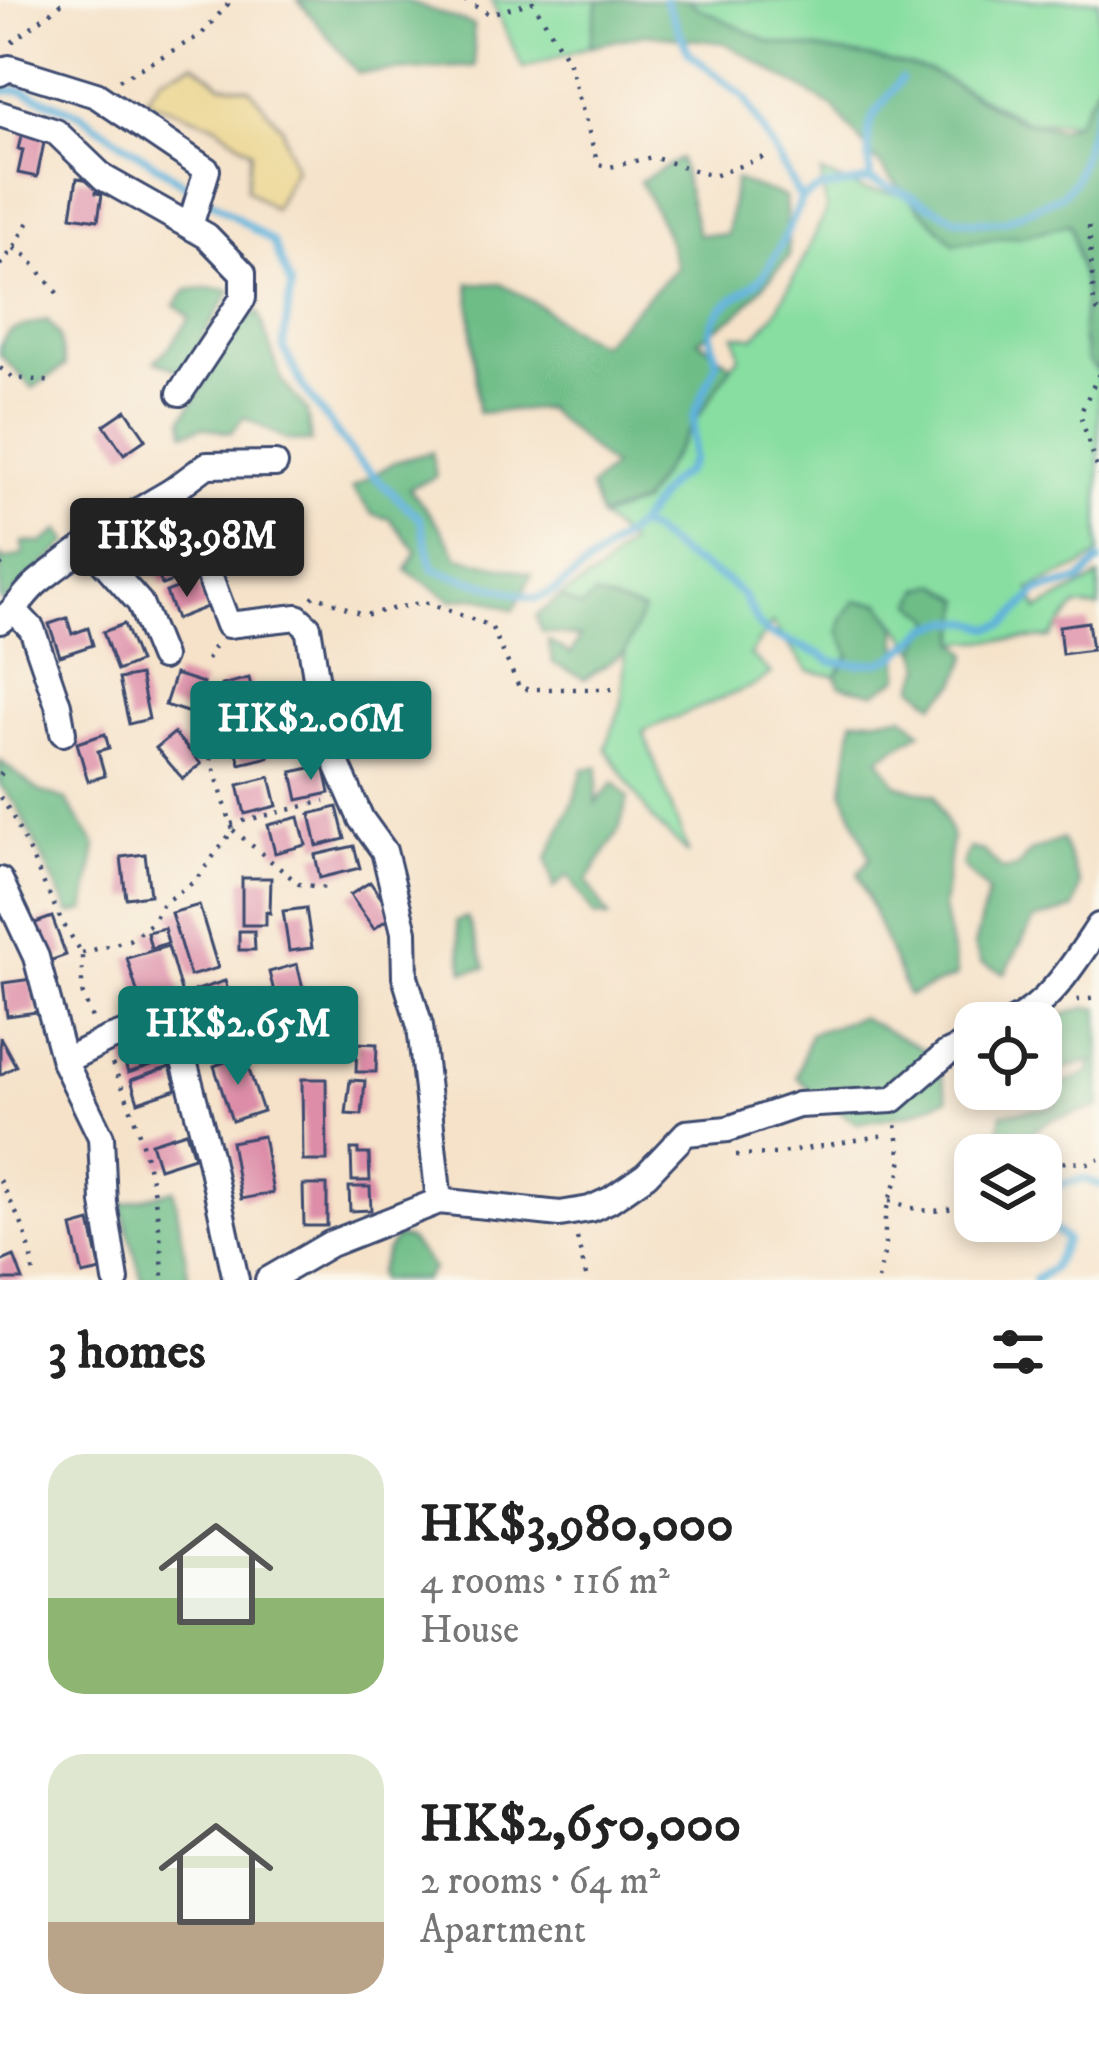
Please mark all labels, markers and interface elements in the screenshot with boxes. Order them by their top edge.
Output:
pin: HK$3.98M [63,498,311,600]
text: HK$3.98M [97,512,277,561]
pin: HK$2.06M [187,681,435,783]
text: HK$2.06M [217,695,405,744]
pin: HK$2.65M [114,986,362,1088]
text: HK$2.65M [145,1000,331,1049]
map controls [954,1002,1062,1242]
button: locate [954,1002,1062,1110]
button: layers [954,1134,1062,1242]
icon: filters [985,1319,1051,1385]
text: 3 homes [48,1320,206,1384]
text: HK$3,980,000 [420,1493,734,1557]
icon: home [144,1502,288,1646]
text: 4 rooms · 116 m² [420,1557,670,1606]
text: House [420,1606,519,1655]
text: HK$2,650,000 [420,1793,741,1857]
icon: home [144,1802,288,1946]
text: 2 rooms · 64 m² [420,1857,660,1906]
text: Apartment [420,1906,586,1955]

